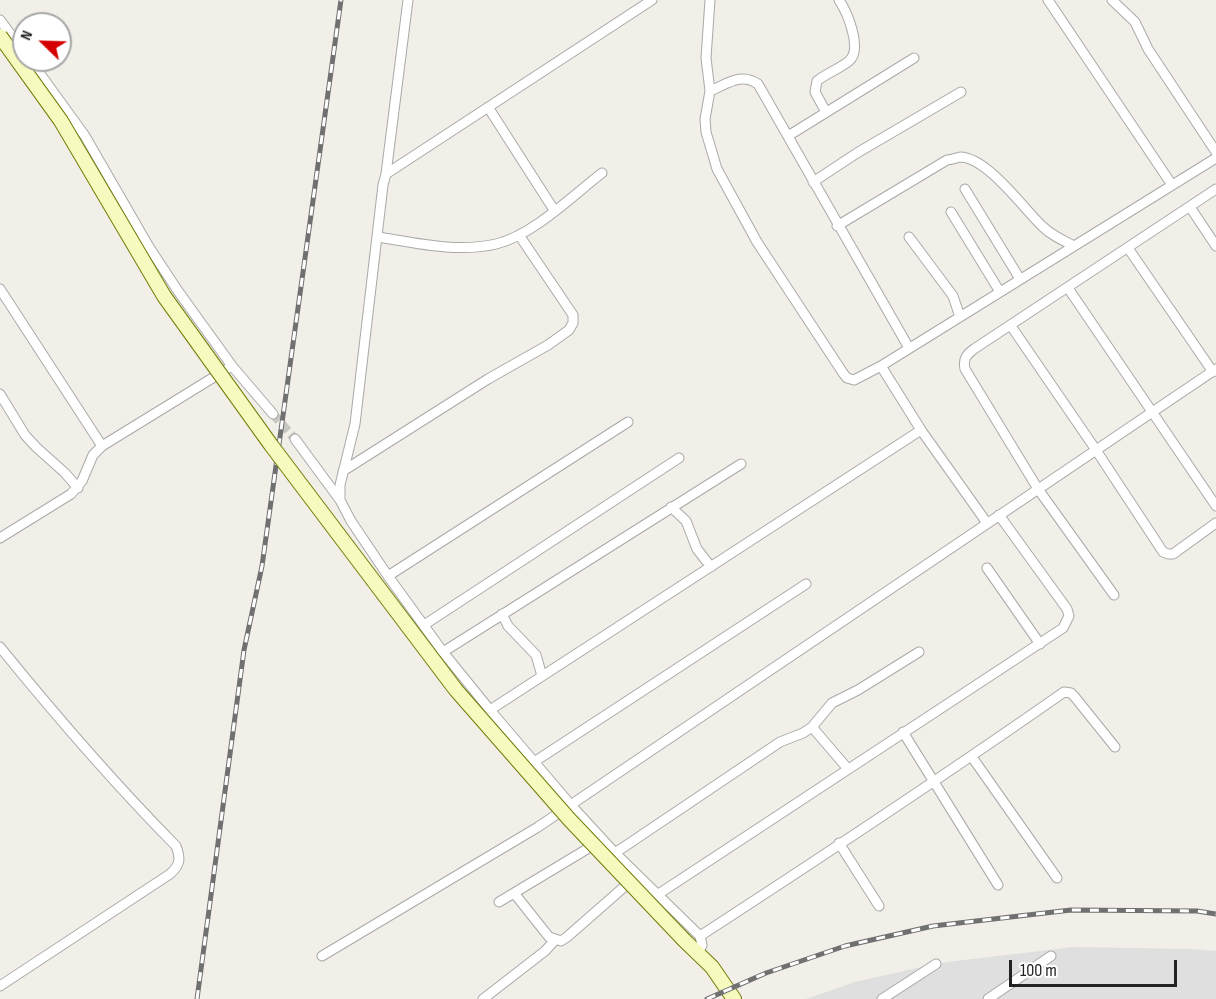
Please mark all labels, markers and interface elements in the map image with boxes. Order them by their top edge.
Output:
north arrow [12,12,72,72]
text: N [16,28,37,43]
scale bar [1012,948,1180,986]
text: 100 m [1020,960,1057,981]

